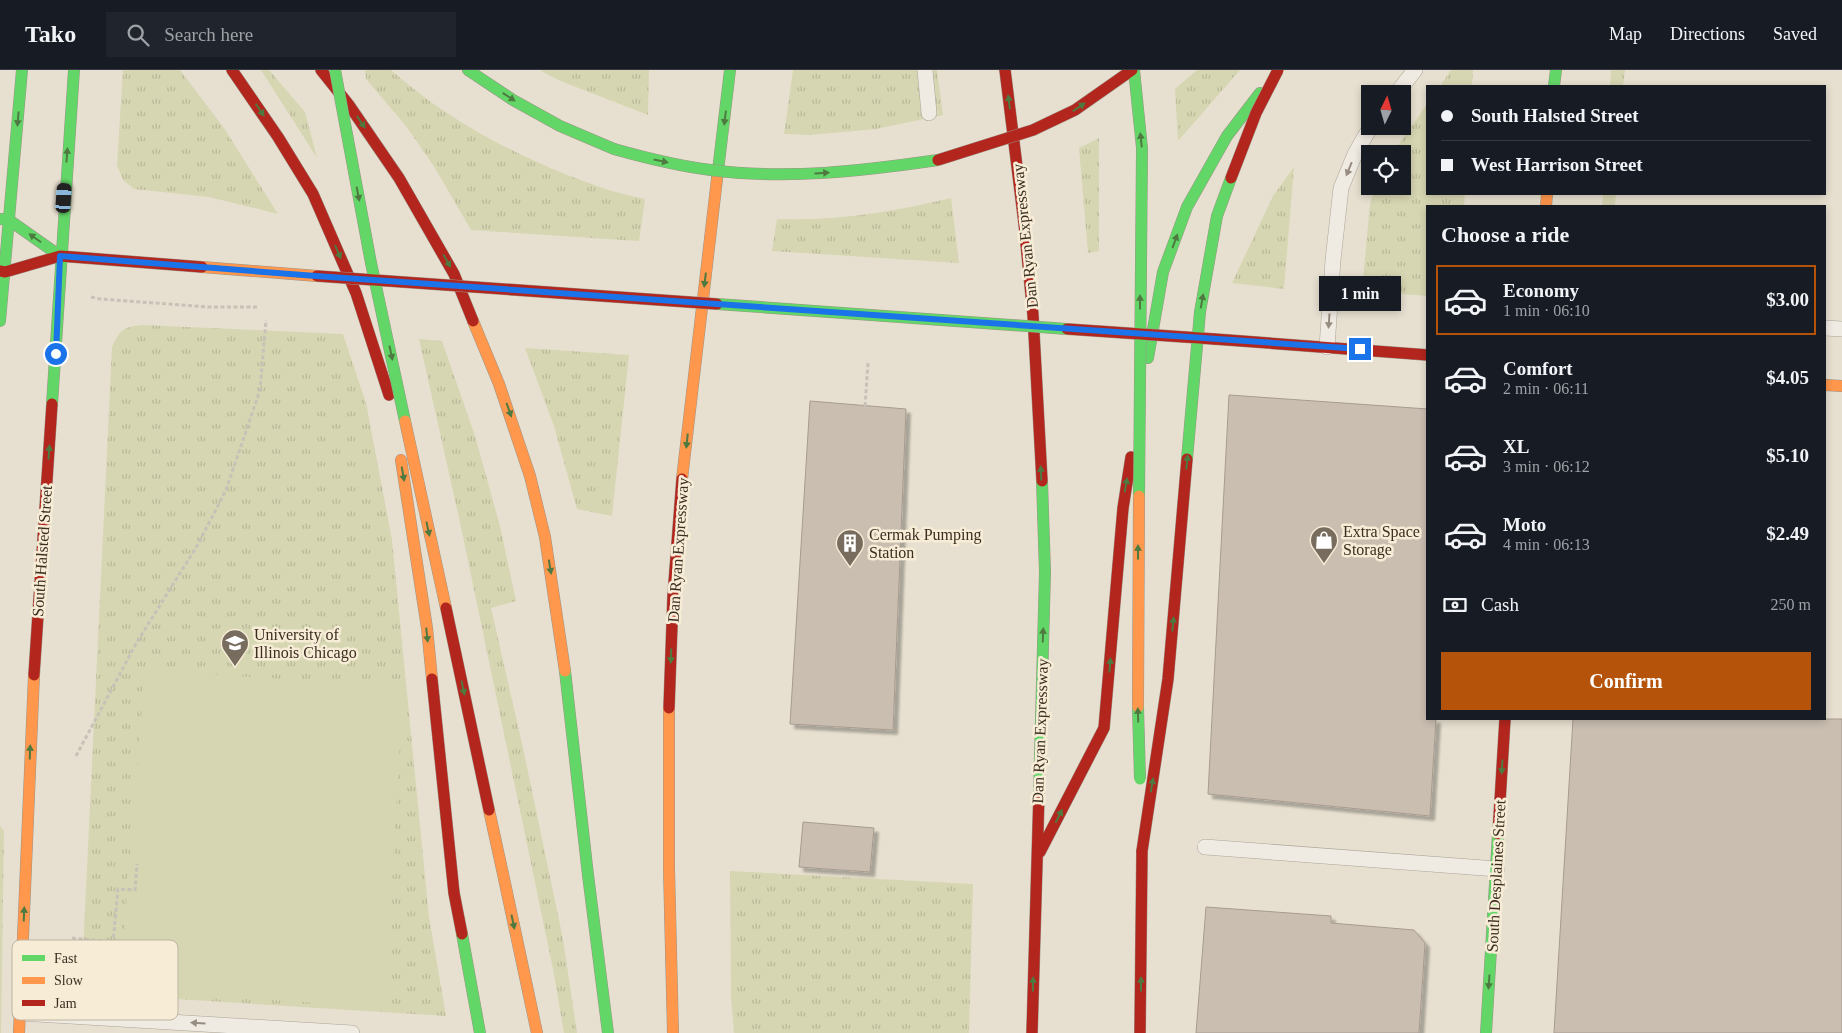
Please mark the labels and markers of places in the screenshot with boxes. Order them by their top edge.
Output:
place label: Extra Space Storage [1343,523,1420,559]
shop icon: Extra Space Storage [1309,525,1339,564]
place label: Cermak Pumping Station [869,526,981,561]
building icon: Cermak Pumping Station [835,528,865,567]
place label: University of Illinois Chicago [254,626,357,662]
school or university icon: University of Illinois Chicago [220,628,250,667]

